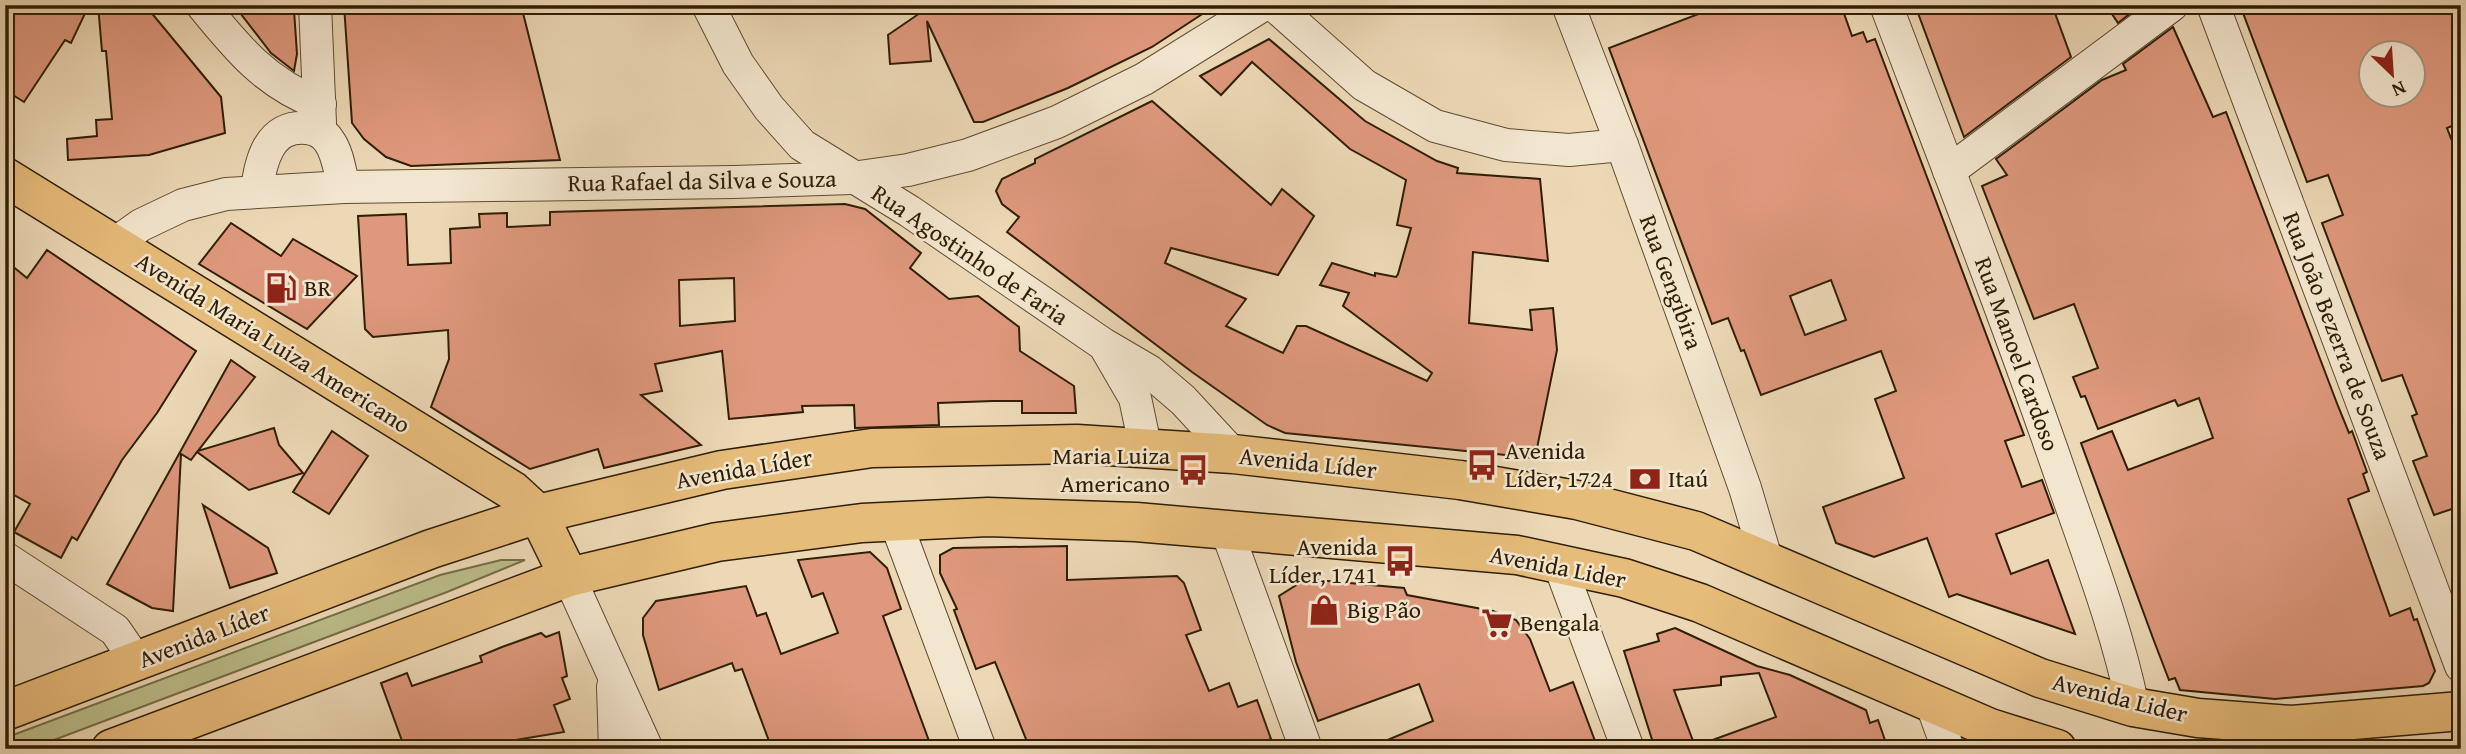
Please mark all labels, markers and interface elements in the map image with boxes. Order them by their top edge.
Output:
north arrow [2358,38,2428,108]
text: N [2387,74,2411,105]
street label: Rua Rafael da Silva e Souza [567,161,837,200]
street label: Rua Agostinho de Faria [865,176,1076,334]
street label: Rua João Bezerra de Souza [2274,207,2401,465]
street label: Rua Gengibira [1631,210,1712,355]
street label: Avenida Maria Luiza Americano [129,243,417,442]
street label: Rua Manoel Cardoso [1966,252,2069,456]
place label: BR [304,270,332,305]
fuel station icon: BR [264,271,298,305]
place label: Avenida Líder, 1724 [1505,433,1613,496]
place label: Maria Luiza Americano [1052,438,1171,501]
street label: Avenida Líder [1238,438,1379,487]
street label: Avenida Líder [673,439,815,498]
bus stop icon: Avenida Líder, 1724 [1465,448,1499,482]
bus stop icon: Maria Luiza Americano [1176,453,1210,487]
place label: Itaú [1668,461,1708,496]
bank icon: Itaú [1628,462,1662,496]
place label: Avenida Líder, 1741 [1269,529,1378,592]
street label: Avenida Lider [1487,536,1629,597]
bus stop icon: Avenida Líder, 1741 [1383,544,1417,578]
place label: Big Pão [1347,592,1421,627]
shop icon: Big Pão [1307,593,1341,627]
street label: Avenida Líder [133,594,275,677]
place label: Bengala [1520,605,1600,640]
supermarket icon: Bengala [1480,606,1514,640]
street label: Avenida Lider [2049,664,2191,731]

